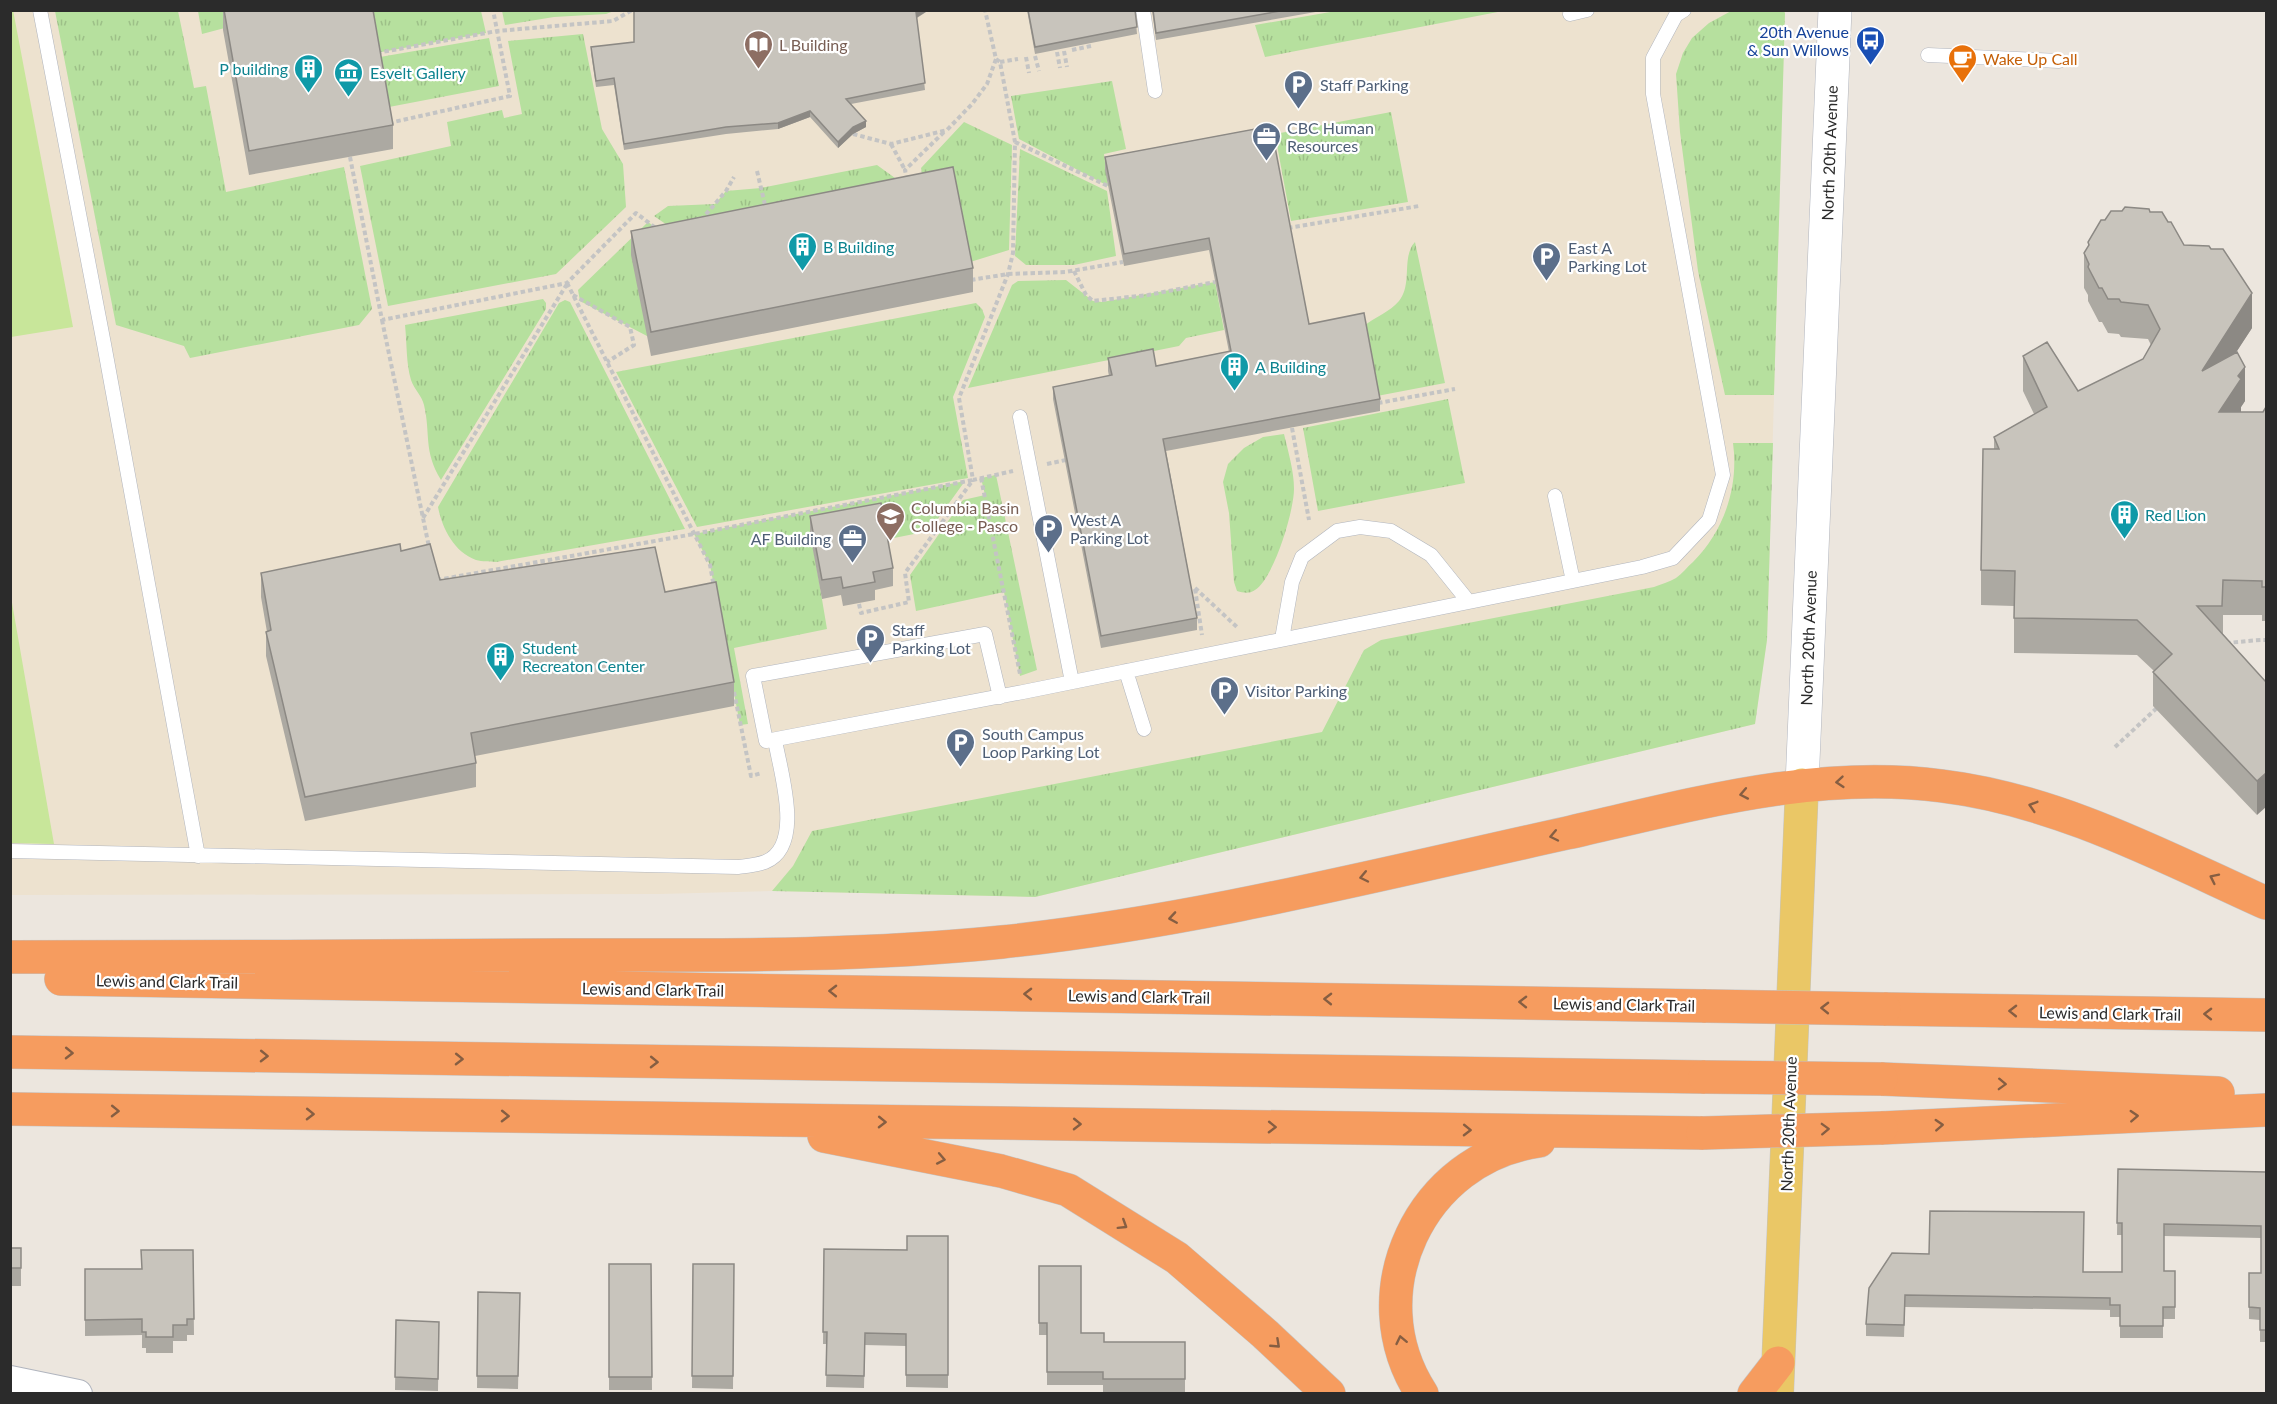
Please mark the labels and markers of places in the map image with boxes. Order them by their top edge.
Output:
place label: 20th Avenue & Sun Willows [1747,22,1849,59]
bus stop icon: 20th Avenue & Sun Willows [1854,24,1886,66]
library icon: L Building [742,28,774,70]
place label: L Building [779,35,848,54]
cafe icon: Wake Up Call [1946,42,1978,84]
place label: Wake Up Call [1983,49,2078,68]
building icon: P building [293,52,325,94]
museum icon: Esvelt Gallery [333,56,365,98]
place label: P building [219,59,288,78]
place label: Esvelt Gallery [370,63,466,82]
parking icon: Staff Parking [1283,68,1315,110]
place label: Staff Parking [1320,75,1409,94]
place label: CBC Human Resources [1287,118,1374,155]
office icon: CBC Human Resources [1250,120,1282,162]
building icon: B Building [786,230,818,272]
place label: B Building [823,237,894,256]
place label: East A Parking Lot [1568,238,1647,275]
parking icon: East A Parking Lot [1531,240,1563,282]
building icon: A Building [1218,350,1250,392]
place label: A Building [1255,357,1326,376]
place label: Columbia Basin College - Pasco [911,498,1019,535]
building icon: Red Lion [2108,498,2140,540]
school or university icon: Columbia Basin College - Pasco [874,500,906,542]
place label: Red Lion [2145,505,2206,524]
place label: West A Parking Lot [1070,510,1149,547]
parking icon: West A Parking Lot [1033,512,1065,554]
office icon: AF Building [836,522,868,564]
place label: AF Building [751,529,831,548]
place label: Staff Parking Lot [892,620,971,657]
parking icon: Staff Parking Lot [855,622,887,664]
place label: Student Recreaton Center [522,638,645,675]
building icon: Student Recreaton Center [485,640,517,682]
parking icon: Visitor Parking [1208,674,1240,716]
place label: Visitor Parking [1245,681,1347,700]
place label: South Campus Loop Parking Lot [982,724,1100,761]
parking icon: South Campus Loop Parking Lot [945,726,977,768]

